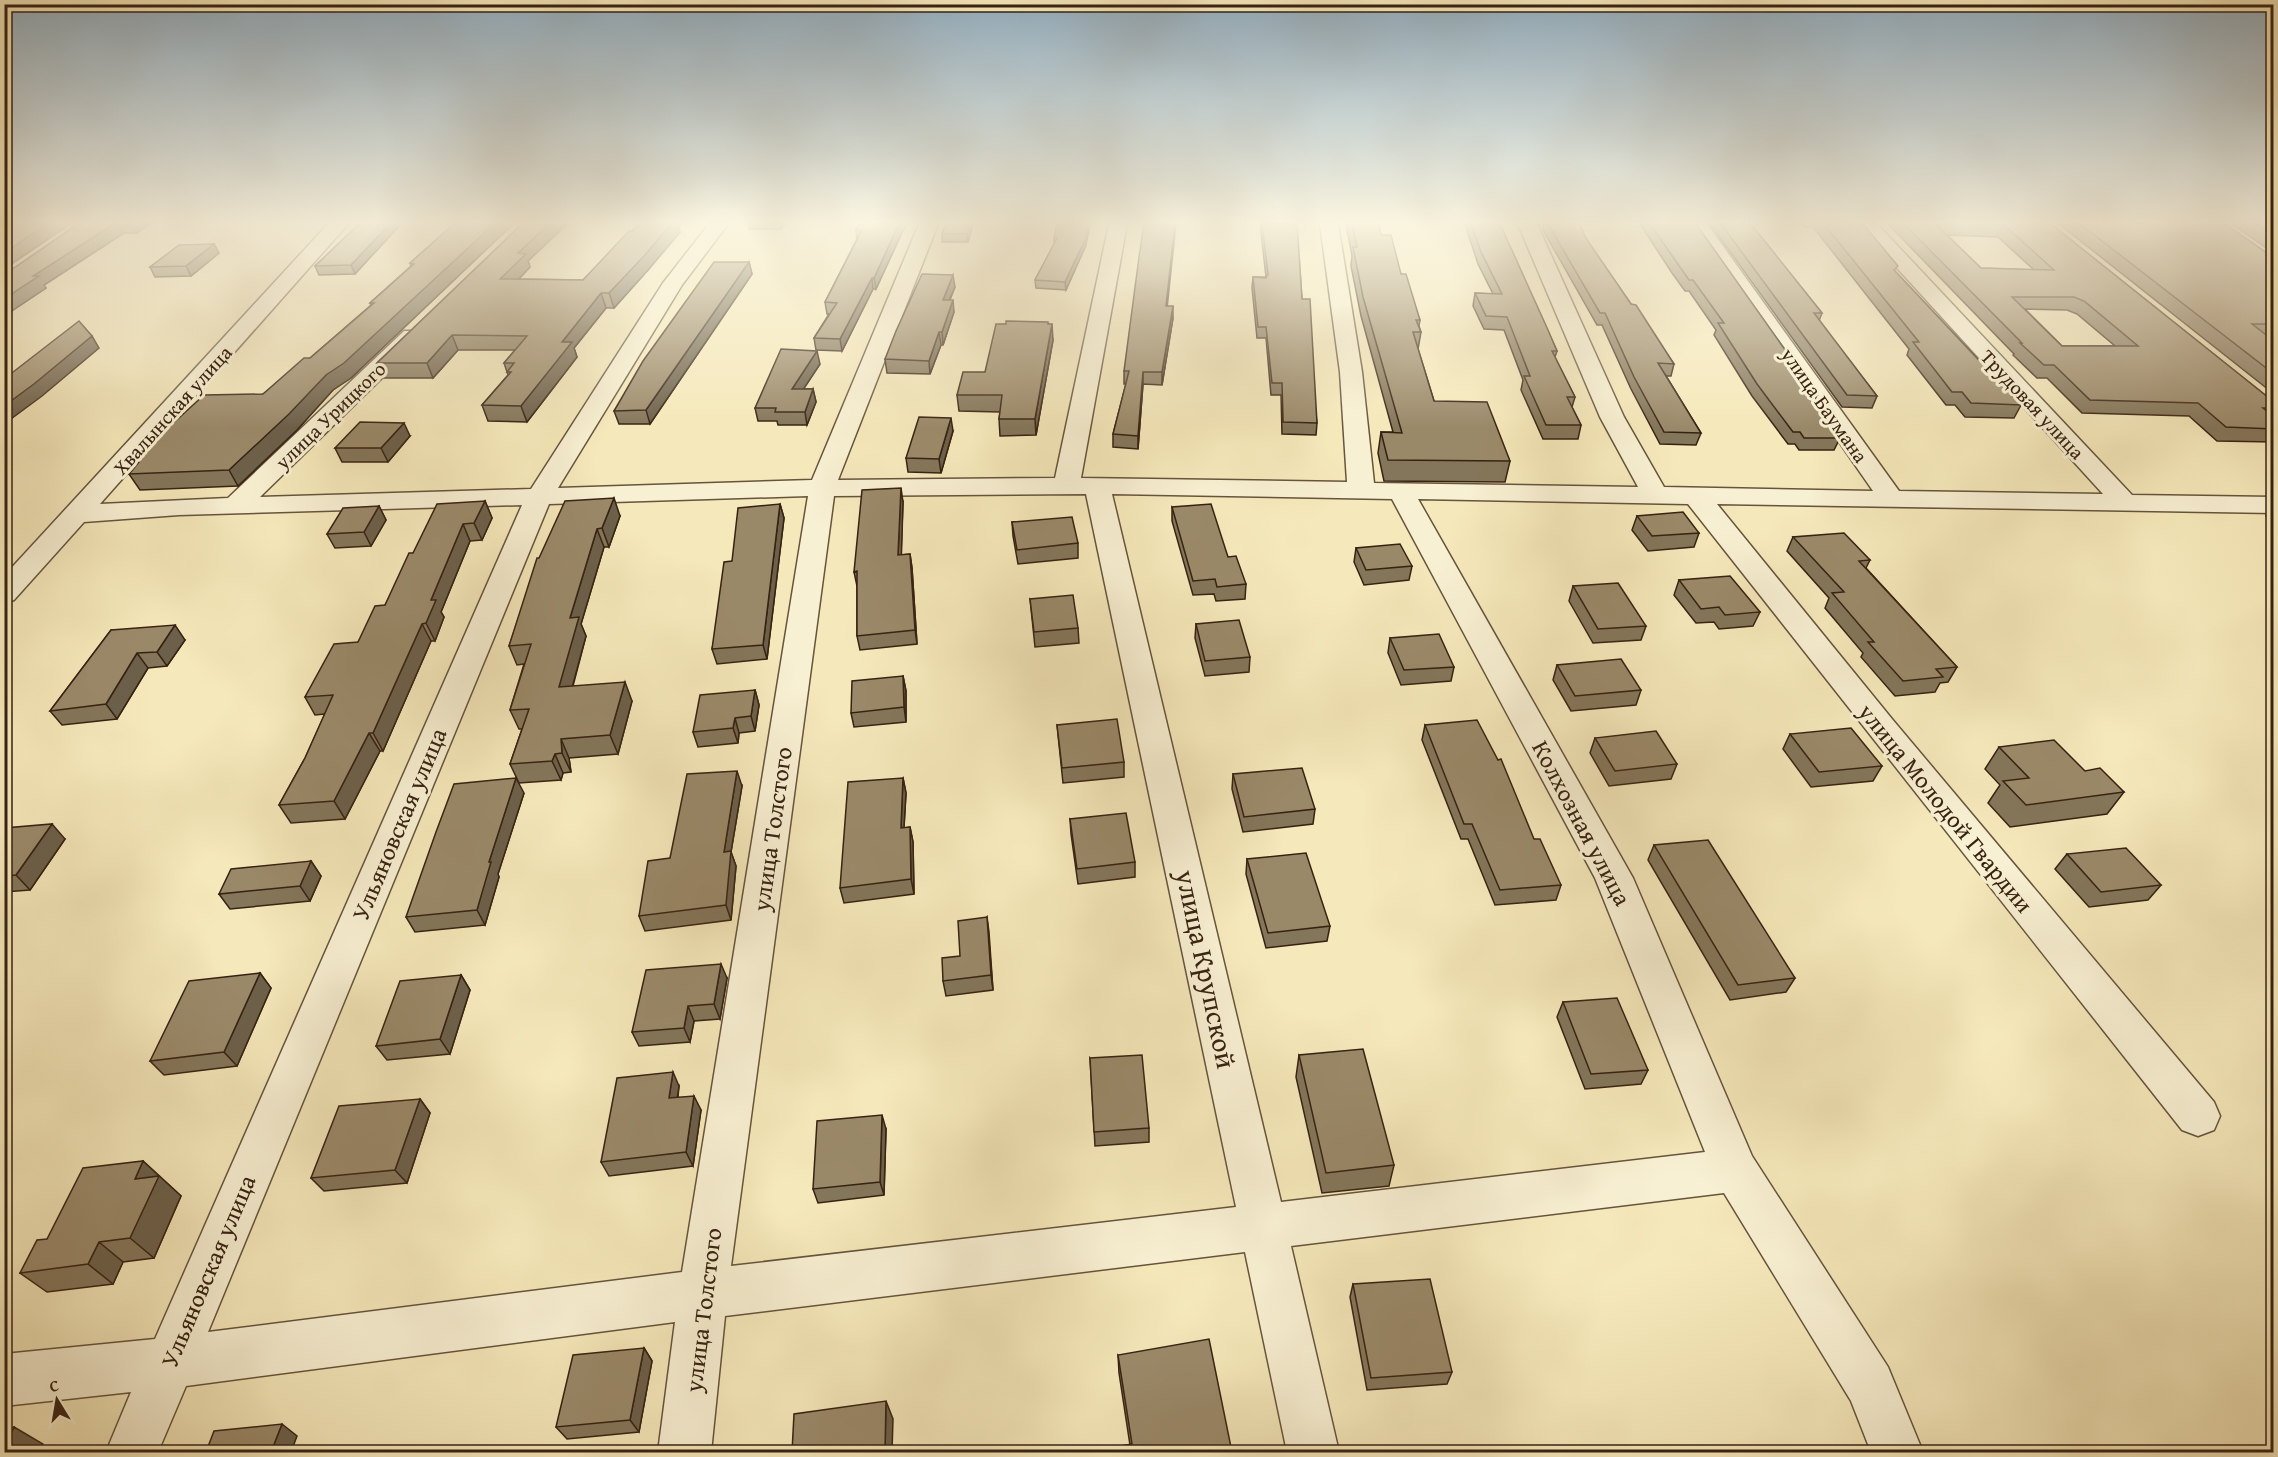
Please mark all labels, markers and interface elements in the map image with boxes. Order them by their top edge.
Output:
street label: Хвалынская улица [106,338,239,481]
street label: улица Баумана [1774,341,1876,469]
street label: Трудовая улица [1974,343,2092,466]
street label: улица Урицкого [267,355,392,476]
street label: улица Молодой Гвардии [1850,695,2042,920]
street label: Ульяновская улица [343,722,456,926]
street label: Колхозная улица [1524,734,1641,912]
street label: улица Толстого [743,744,801,915]
street label: улица Крупской [1166,865,1248,1072]
street label: Ульяновская улица [152,1169,265,1373]
street label: улица Толстого [675,1226,730,1395]
north arrow [27,1370,87,1430]
text: С [47,1373,61,1398]

